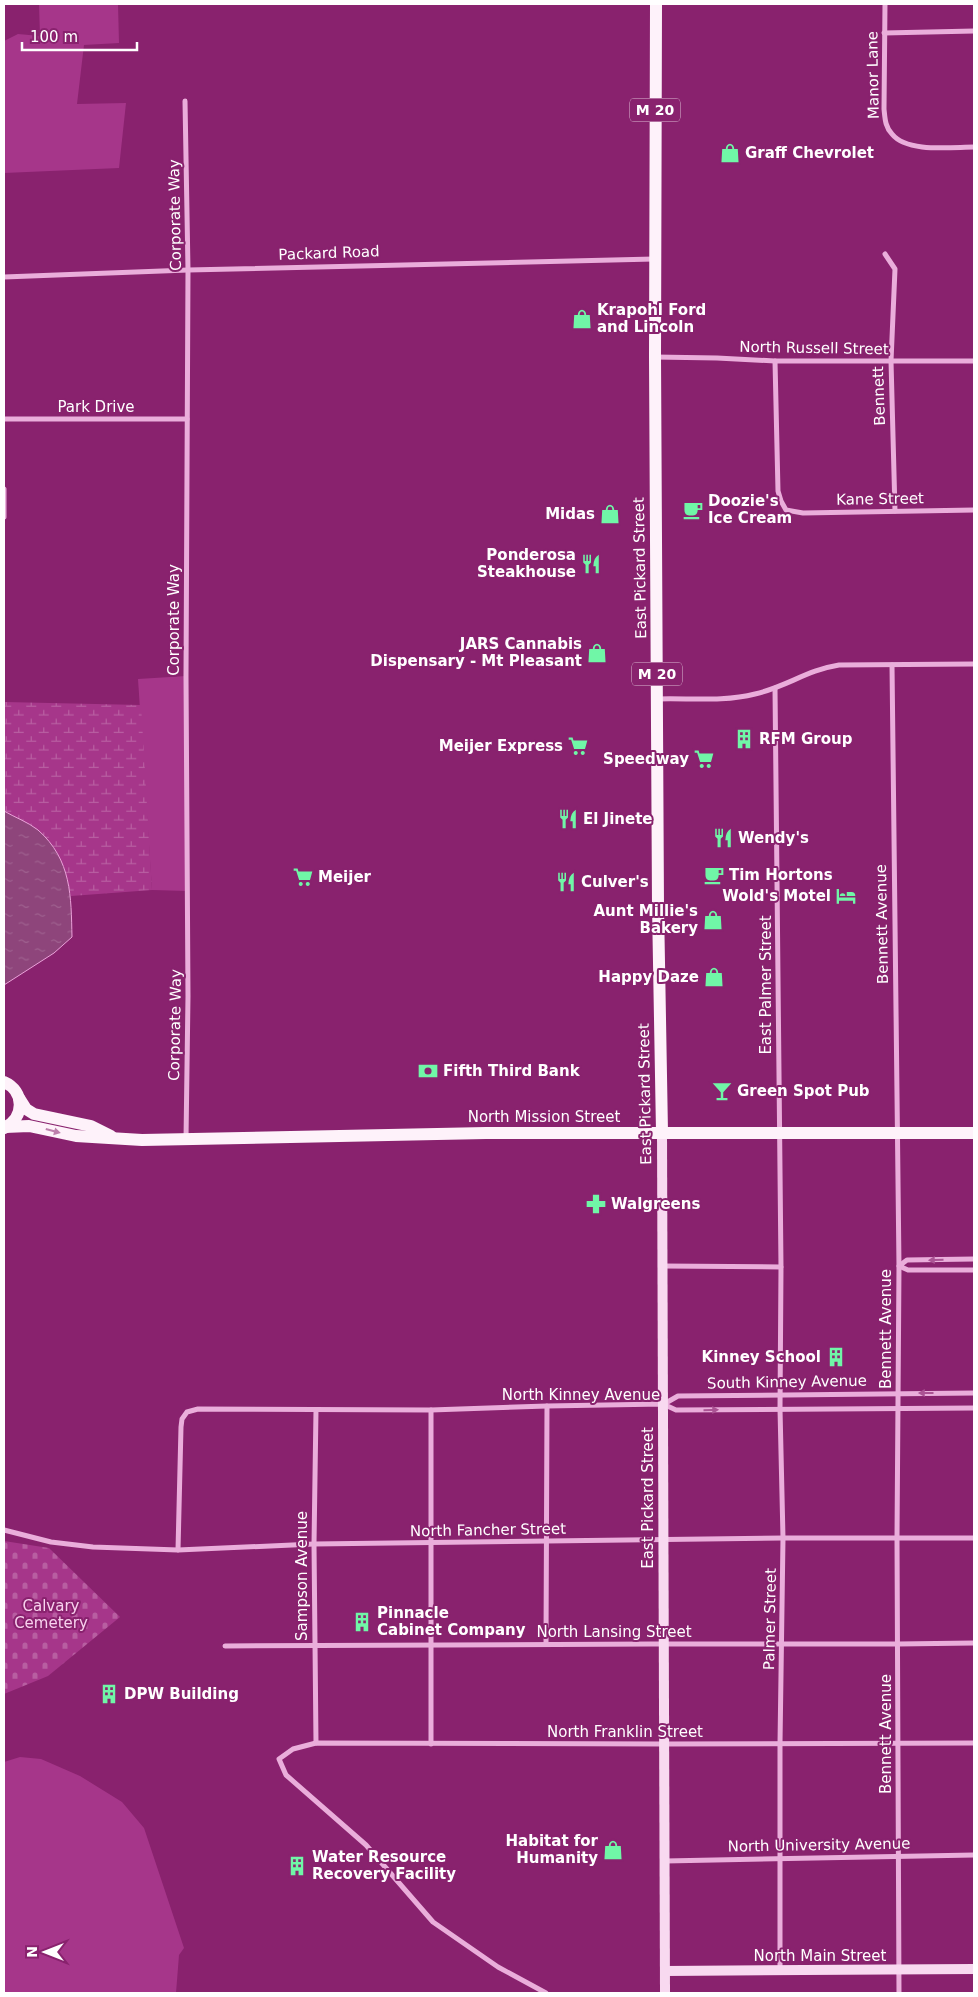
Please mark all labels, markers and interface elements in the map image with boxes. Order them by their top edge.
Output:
scale bar [22,20,138,52]
text: 100 m [30,28,78,46]
street label: Manor Lane [863,31,883,119]
road number: M 20 [630,98,680,122]
shop icon: Graff Chevrolet [719,142,741,164]
place label: Graff Chevrolet [745,144,874,162]
street label: Corporate Way [165,159,185,271]
street label: Packard Road [278,242,380,264]
place label: Krapohl Ford and Lincoln [597,301,706,336]
shop icon: Krapohl Ford and Lincoln [571,308,593,330]
street label: North Russell Street [739,338,889,358]
street label: Bennett [869,366,889,426]
street label: Park Drive [57,398,135,416]
street label: Kane Street [836,489,924,509]
place label: Doozie's Ice Cream [708,492,792,527]
street label: East Pickard Street [630,497,650,639]
cafe icon: Doozie's Ice Cream [682,499,704,521]
shop icon: Midas [599,503,621,525]
place label: Midas [545,505,595,523]
place label: Ponderosa Steakhouse [477,546,576,581]
restaurant icon: Ponderosa Steakhouse [580,553,602,575]
street label: Corporate Way [165,564,183,676]
place label: JARS Cannabis Dispensary - Mt Pleasant [370,635,582,670]
shop icon: JARS Cannabis Dispensary - Mt Pleasant [586,642,608,664]
road number: M 20 [632,662,682,686]
building icon: RFM Group [733,728,755,750]
place label: RFM Group [759,730,853,748]
supermarket icon: Meijer Express [567,735,589,757]
place label: Meijer Express [439,737,563,755]
supermarket icon: Speedway [693,748,715,770]
place label: Speedway [603,750,689,768]
restaurant icon: El Jinete [557,808,579,830]
place label: El Jinete [583,810,653,828]
restaurant icon: Wendy's [712,827,734,849]
place label: Wendy's [738,829,809,847]
cafe icon: Tim Hortons [703,864,725,886]
street label: Bennett Avenue [872,864,892,984]
supermarket icon: Meijer [292,866,314,888]
place label: Tim Hortons [729,866,833,884]
place label: Meijer [318,868,372,886]
restaurant icon: Culver's [555,871,577,893]
place label: Culver's [581,873,649,891]
hotel icon: Wold's Motel [835,885,857,907]
place label: Wold's Motel [722,887,831,905]
place label: Aunt Millie's Bakery [593,902,698,937]
shop icon: Aunt Millie's Bakery [702,909,724,931]
street label: East Palmer Street [757,915,775,1055]
shop icon: Happy Daze [703,966,725,988]
place label: Happy Daze [598,968,699,986]
street label: Corporate Way [165,969,185,1081]
street label: East Pickard Street [635,1023,655,1165]
bank icon: Fifth Third Bank [417,1060,439,1082]
place label: Fifth Third Bank [443,1062,581,1080]
bar icon: Green Spot Pub [711,1080,733,1102]
place label: Green Spot Pub [737,1082,870,1100]
street label: North Mission Street [468,1108,620,1126]
one-way arrow [46,1127,61,1135]
pharmacy icon: Walgreens [585,1193,607,1215]
place label: Walgreens [611,1195,700,1213]
one-way arrow [927,1256,943,1264]
street label: Bennett Avenue [877,1269,895,1389]
building icon: Kinney School [825,1346,847,1368]
place label: Kinney School [702,1348,821,1366]
street label: South Kinney Avenue [707,1372,867,1392]
street label: North Kinney Avenue [502,1386,660,1404]
one-way arrow [917,1389,933,1397]
one-way arrow [703,1406,719,1414]
street label: East Pickard Street [639,1427,657,1569]
street label: Sampson Avenue [293,1511,311,1641]
street label: North Fancher Street [410,1520,566,1540]
street label: Palmer Street [760,1568,780,1670]
park label: Calvary Cemetery [14,1597,88,1632]
place label: Pinnacle Cabinet Company [377,1604,526,1639]
building icon: Pinnacle Cabinet Company [351,1611,373,1633]
street label: North Lansing Street [536,1623,692,1641]
street label: Bennett Avenue [877,1674,895,1794]
building icon: DPW Building [98,1683,120,1705]
place label: DPW Building [124,1685,239,1703]
street label: North Franklin Street [547,1723,703,1741]
place label: Habitat for Humanity [506,1832,599,1867]
street label: North University Avenue [727,1834,911,1856]
shop icon: Habitat for Humanity [602,1839,624,1861]
place label: Water Resource Recovery Facility [312,1848,456,1883]
building icon: Water Resource Recovery Facility [286,1855,308,1877]
north arrow [20,1927,70,1977]
text: N [24,1946,40,1958]
street label: North Main Street [754,1947,887,1965]

